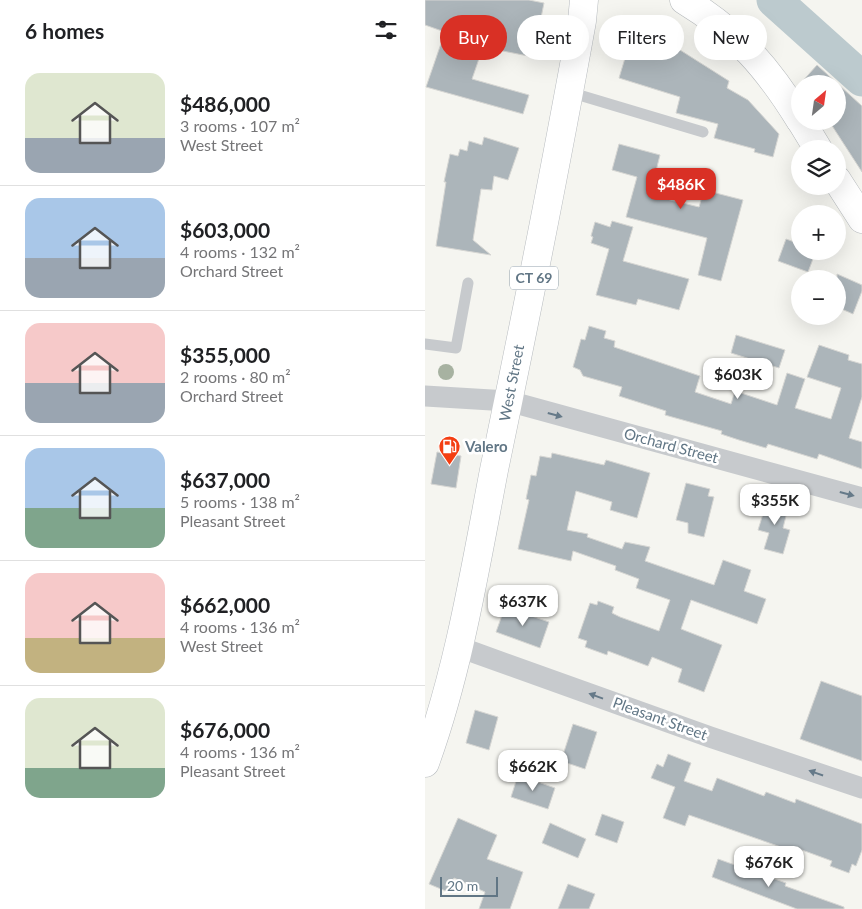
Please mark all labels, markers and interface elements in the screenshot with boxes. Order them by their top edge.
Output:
chip: Buy [440,15,507,60]
chip: Rent [517,15,589,60]
chip: Filters [599,15,684,60]
chip: New [694,15,767,60]
icon: filters [372,16,400,44]
text: 6 homes [25,18,104,43]
north arrow [791,75,846,130]
map controls [791,75,846,325]
text: $486,000 [180,91,270,116]
icon: home [65,93,125,153]
text: 3 rooms · 107 m² [180,116,300,135]
text: West Street [180,135,263,154]
button: layers [791,140,846,195]
pin: $486K [646,168,716,210]
text: $486K [657,174,705,193]
button: + [791,205,846,260]
text: $603,000 [180,217,270,242]
icon: home [65,218,125,278]
text: 4 rooms · 132 m² [180,242,300,261]
text: Orchard Street [180,261,283,280]
road number: CT 69 [510,266,558,290]
button: − [791,270,846,325]
text: $355,000 [180,342,270,367]
street label: West Street [495,342,527,423]
icon: home [65,343,125,403]
pin: $603K [703,358,773,400]
text: $603K [714,364,762,383]
text: 2 rooms · 80 m² [180,367,291,386]
text: Orchard Street [180,386,283,405]
one-way arrow [548,411,563,419]
street label: Orchard Street [622,424,721,466]
fuel station icon: Valero [437,435,461,466]
place label: Valero [464,437,508,455]
text: $637,000 [180,467,270,492]
icon: home [65,468,125,528]
pin: $355K [740,484,810,526]
text: $355K [751,490,799,509]
one-way arrow [840,490,855,498]
text: 5 rooms · 138 m² [180,492,300,511]
text: Pleasant Street [180,511,285,530]
pin: $637K [488,584,558,627]
text: $637K [499,591,547,610]
text: $662,000 [180,592,270,617]
icon: home [65,593,125,653]
text: 4 rooms · 136 m² [180,617,300,636]
text: West Street [180,636,263,655]
one-way arrow [589,692,604,699]
street label: Pleasant Street [611,693,710,744]
text: $676,000 [180,717,270,742]
icon: home [65,718,125,778]
text: 4 rooms · 136 m² [180,742,300,761]
pin: $662K [498,750,568,792]
text: $662K [509,756,557,775]
text: Pleasant Street [180,761,285,780]
one-way arrow [808,768,823,776]
pin: $676K [734,846,804,888]
text: $676K [745,852,793,871]
scale bar [440,874,497,897]
text: 20 m [447,877,478,894]

